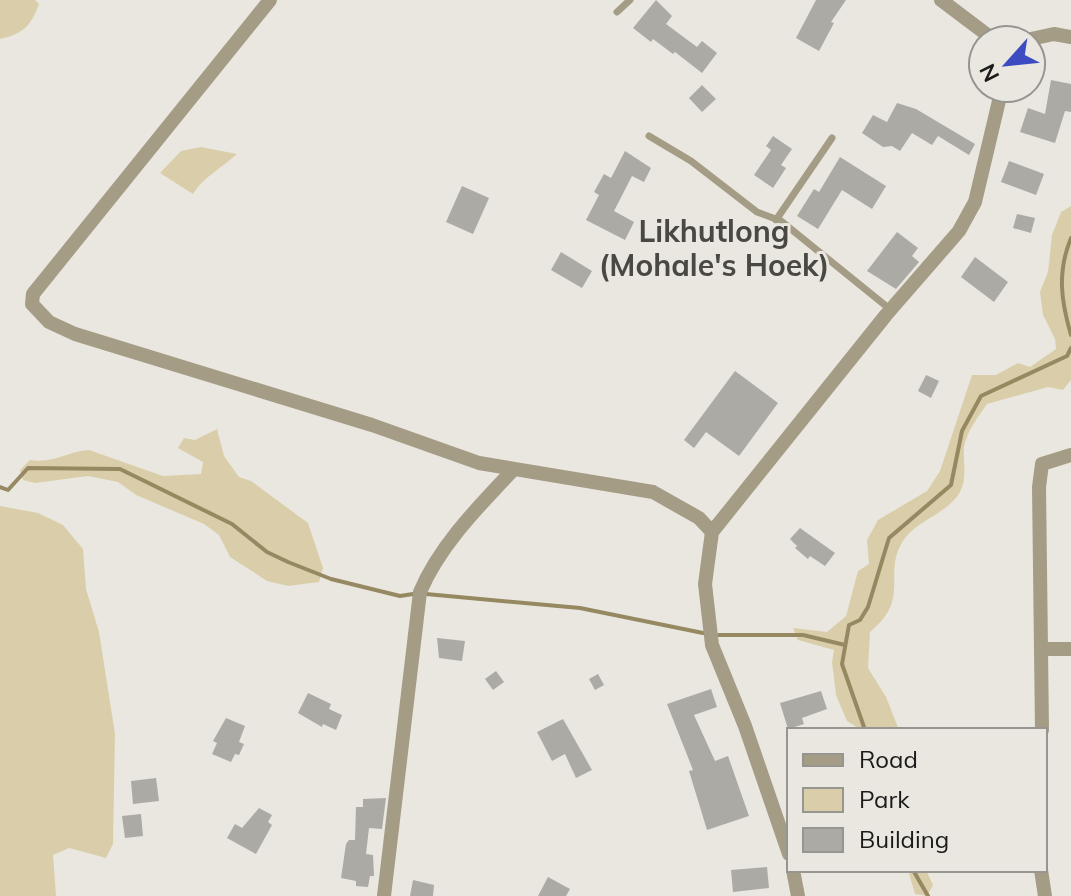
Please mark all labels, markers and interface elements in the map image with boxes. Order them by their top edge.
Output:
north arrow [967,24,1047,104]
text: N [973,59,1005,87]
district label: Likhutlong (Mohale's Hoek) [599,212,829,284]
legend [787,728,1047,872]
text: Road [859,744,918,774]
text: Park [859,784,910,814]
text: Building [859,824,949,854]

